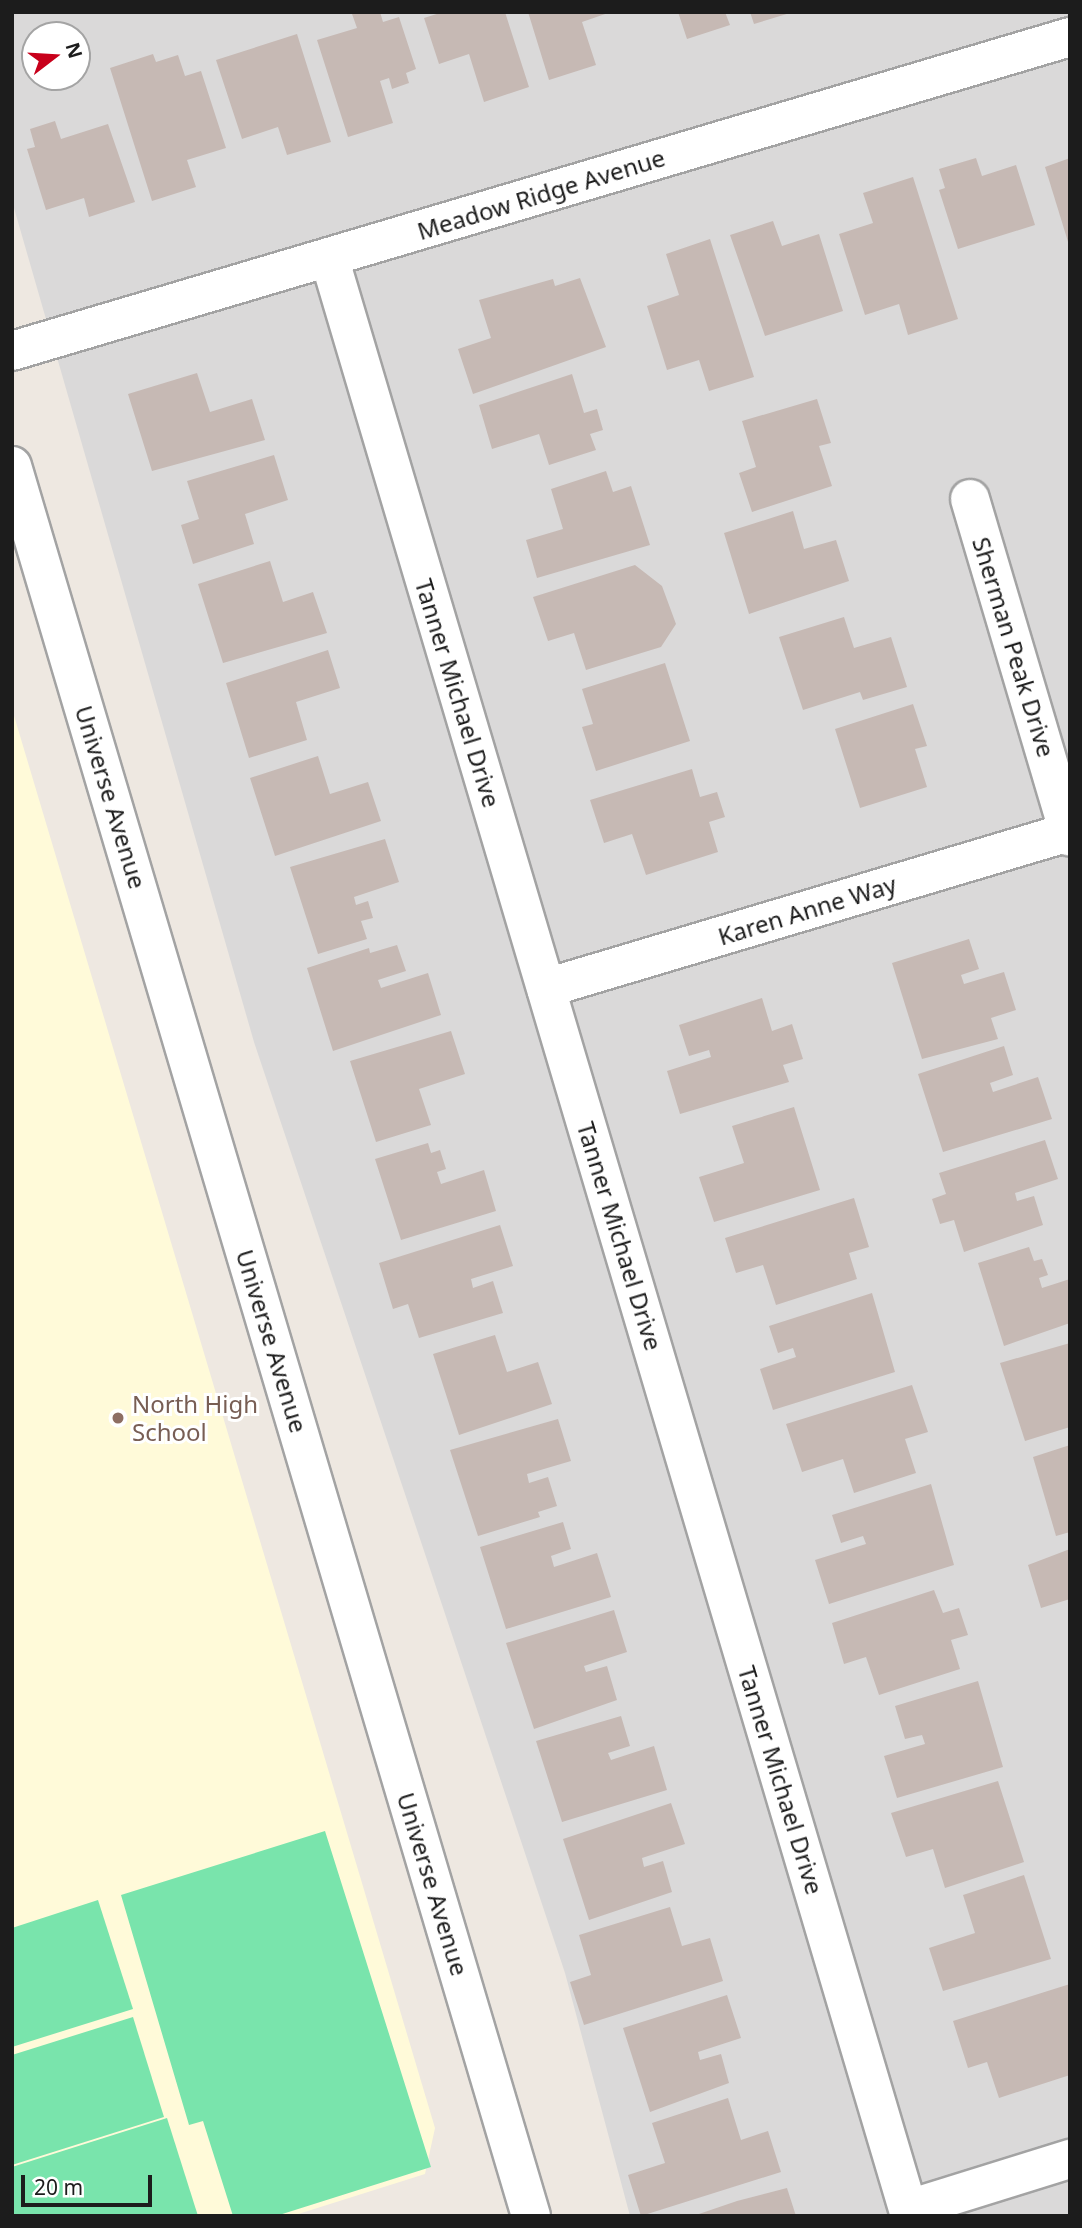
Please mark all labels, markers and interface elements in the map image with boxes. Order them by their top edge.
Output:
north arrow [21,21,91,91]
text: N [59,39,89,62]
street label: Meadow Ridge Avenue [414,143,668,245]
street label: Sherman Peak Drive [967,534,1061,760]
street label: Tanner Michael Drive [410,575,506,811]
street label: Universe Avenue [69,702,153,892]
street label: Karen Anne Way [714,869,900,951]
street label: Tanner Michael Drive [572,1118,668,1354]
street label: Universe Avenue [230,1246,314,1436]
place label: North High School [132,1390,258,1446]
marker: North High School [110,1410,126,1426]
street label: Tanner Michael Drive [733,1662,829,1898]
street label: Universe Avenue [391,1789,475,1979]
scale bar [24,2162,156,2206]
text: 20 m [34,2173,83,2201]

